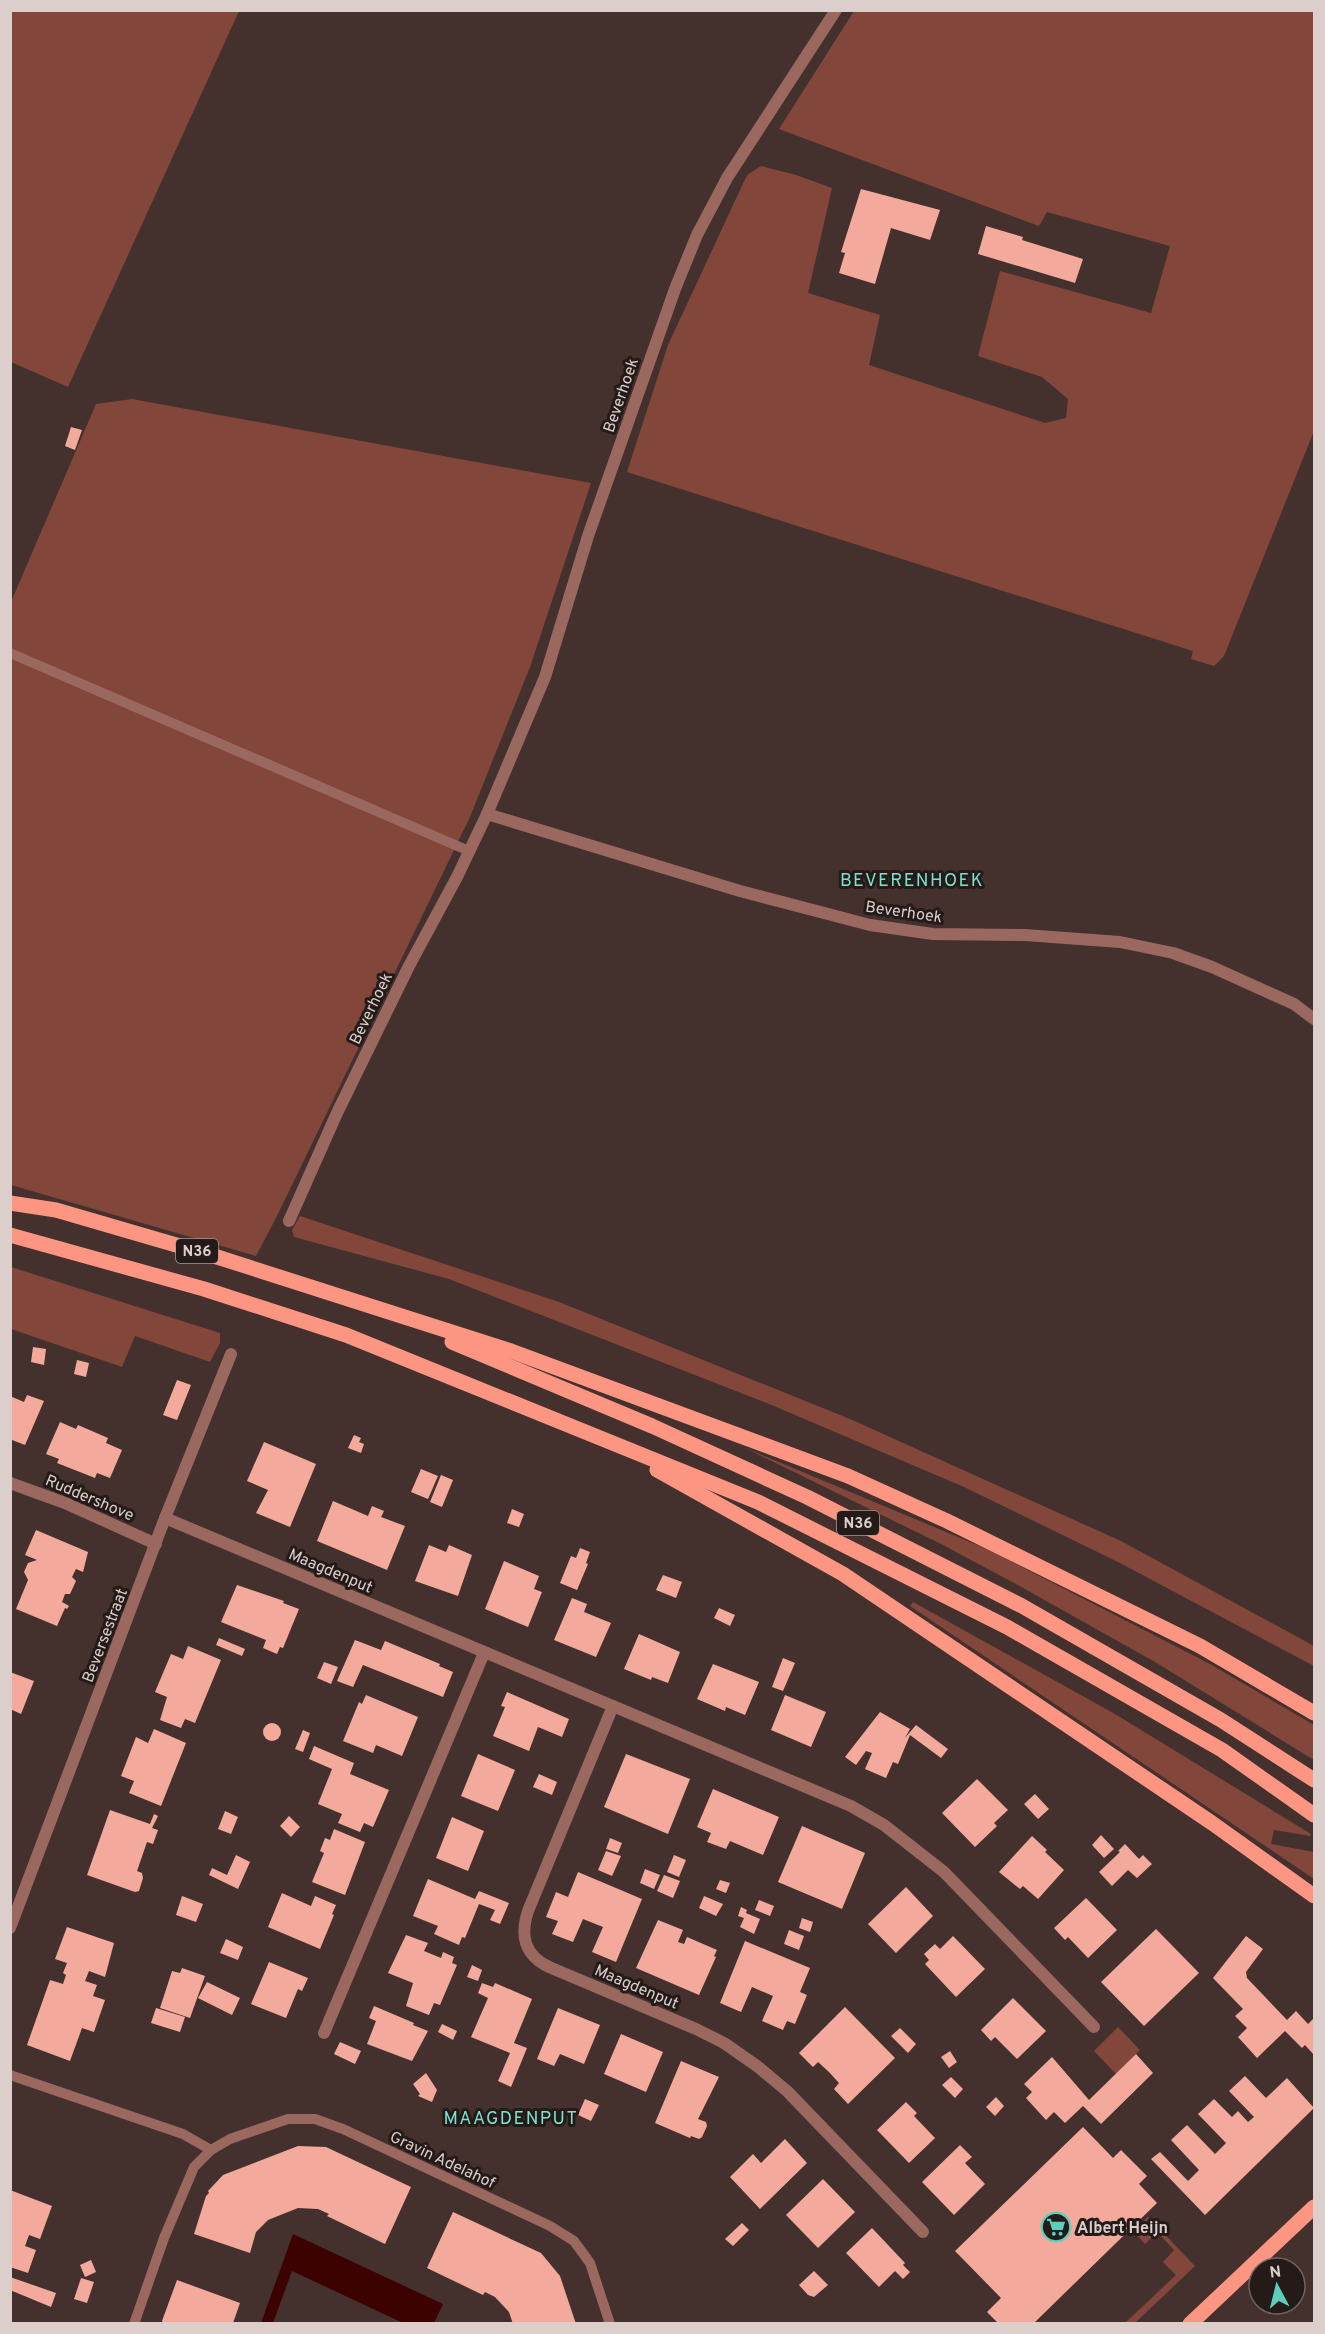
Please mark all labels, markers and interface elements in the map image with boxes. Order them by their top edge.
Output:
street label: Beverhoek [600,356,644,436]
district label: BEVERENHOEK [840,870,984,893]
street label: Beverhoek [864,898,943,928]
street label: Beverhoek [346,970,398,1048]
road number: N36 [176,1239,218,1263]
street label: Ruddershove [42,1471,137,1527]
road number: N36 [837,1511,879,1535]
street label: Maagdenput [285,1545,375,1599]
street label: Beversestraat [79,1586,133,1686]
street label: Maagdenput [591,1961,681,2015]
district label: MAAGDENPUT [444,2108,578,2131]
street label: Gravin Adelahof [386,2128,499,2194]
supermarket icon: Albert Heijn [1040,2211,1072,2243]
place label: Albert Heijn [1077,2219,1168,2239]
north arrow [1247,2256,1307,2316]
text: N [1268,2262,1282,2284]

